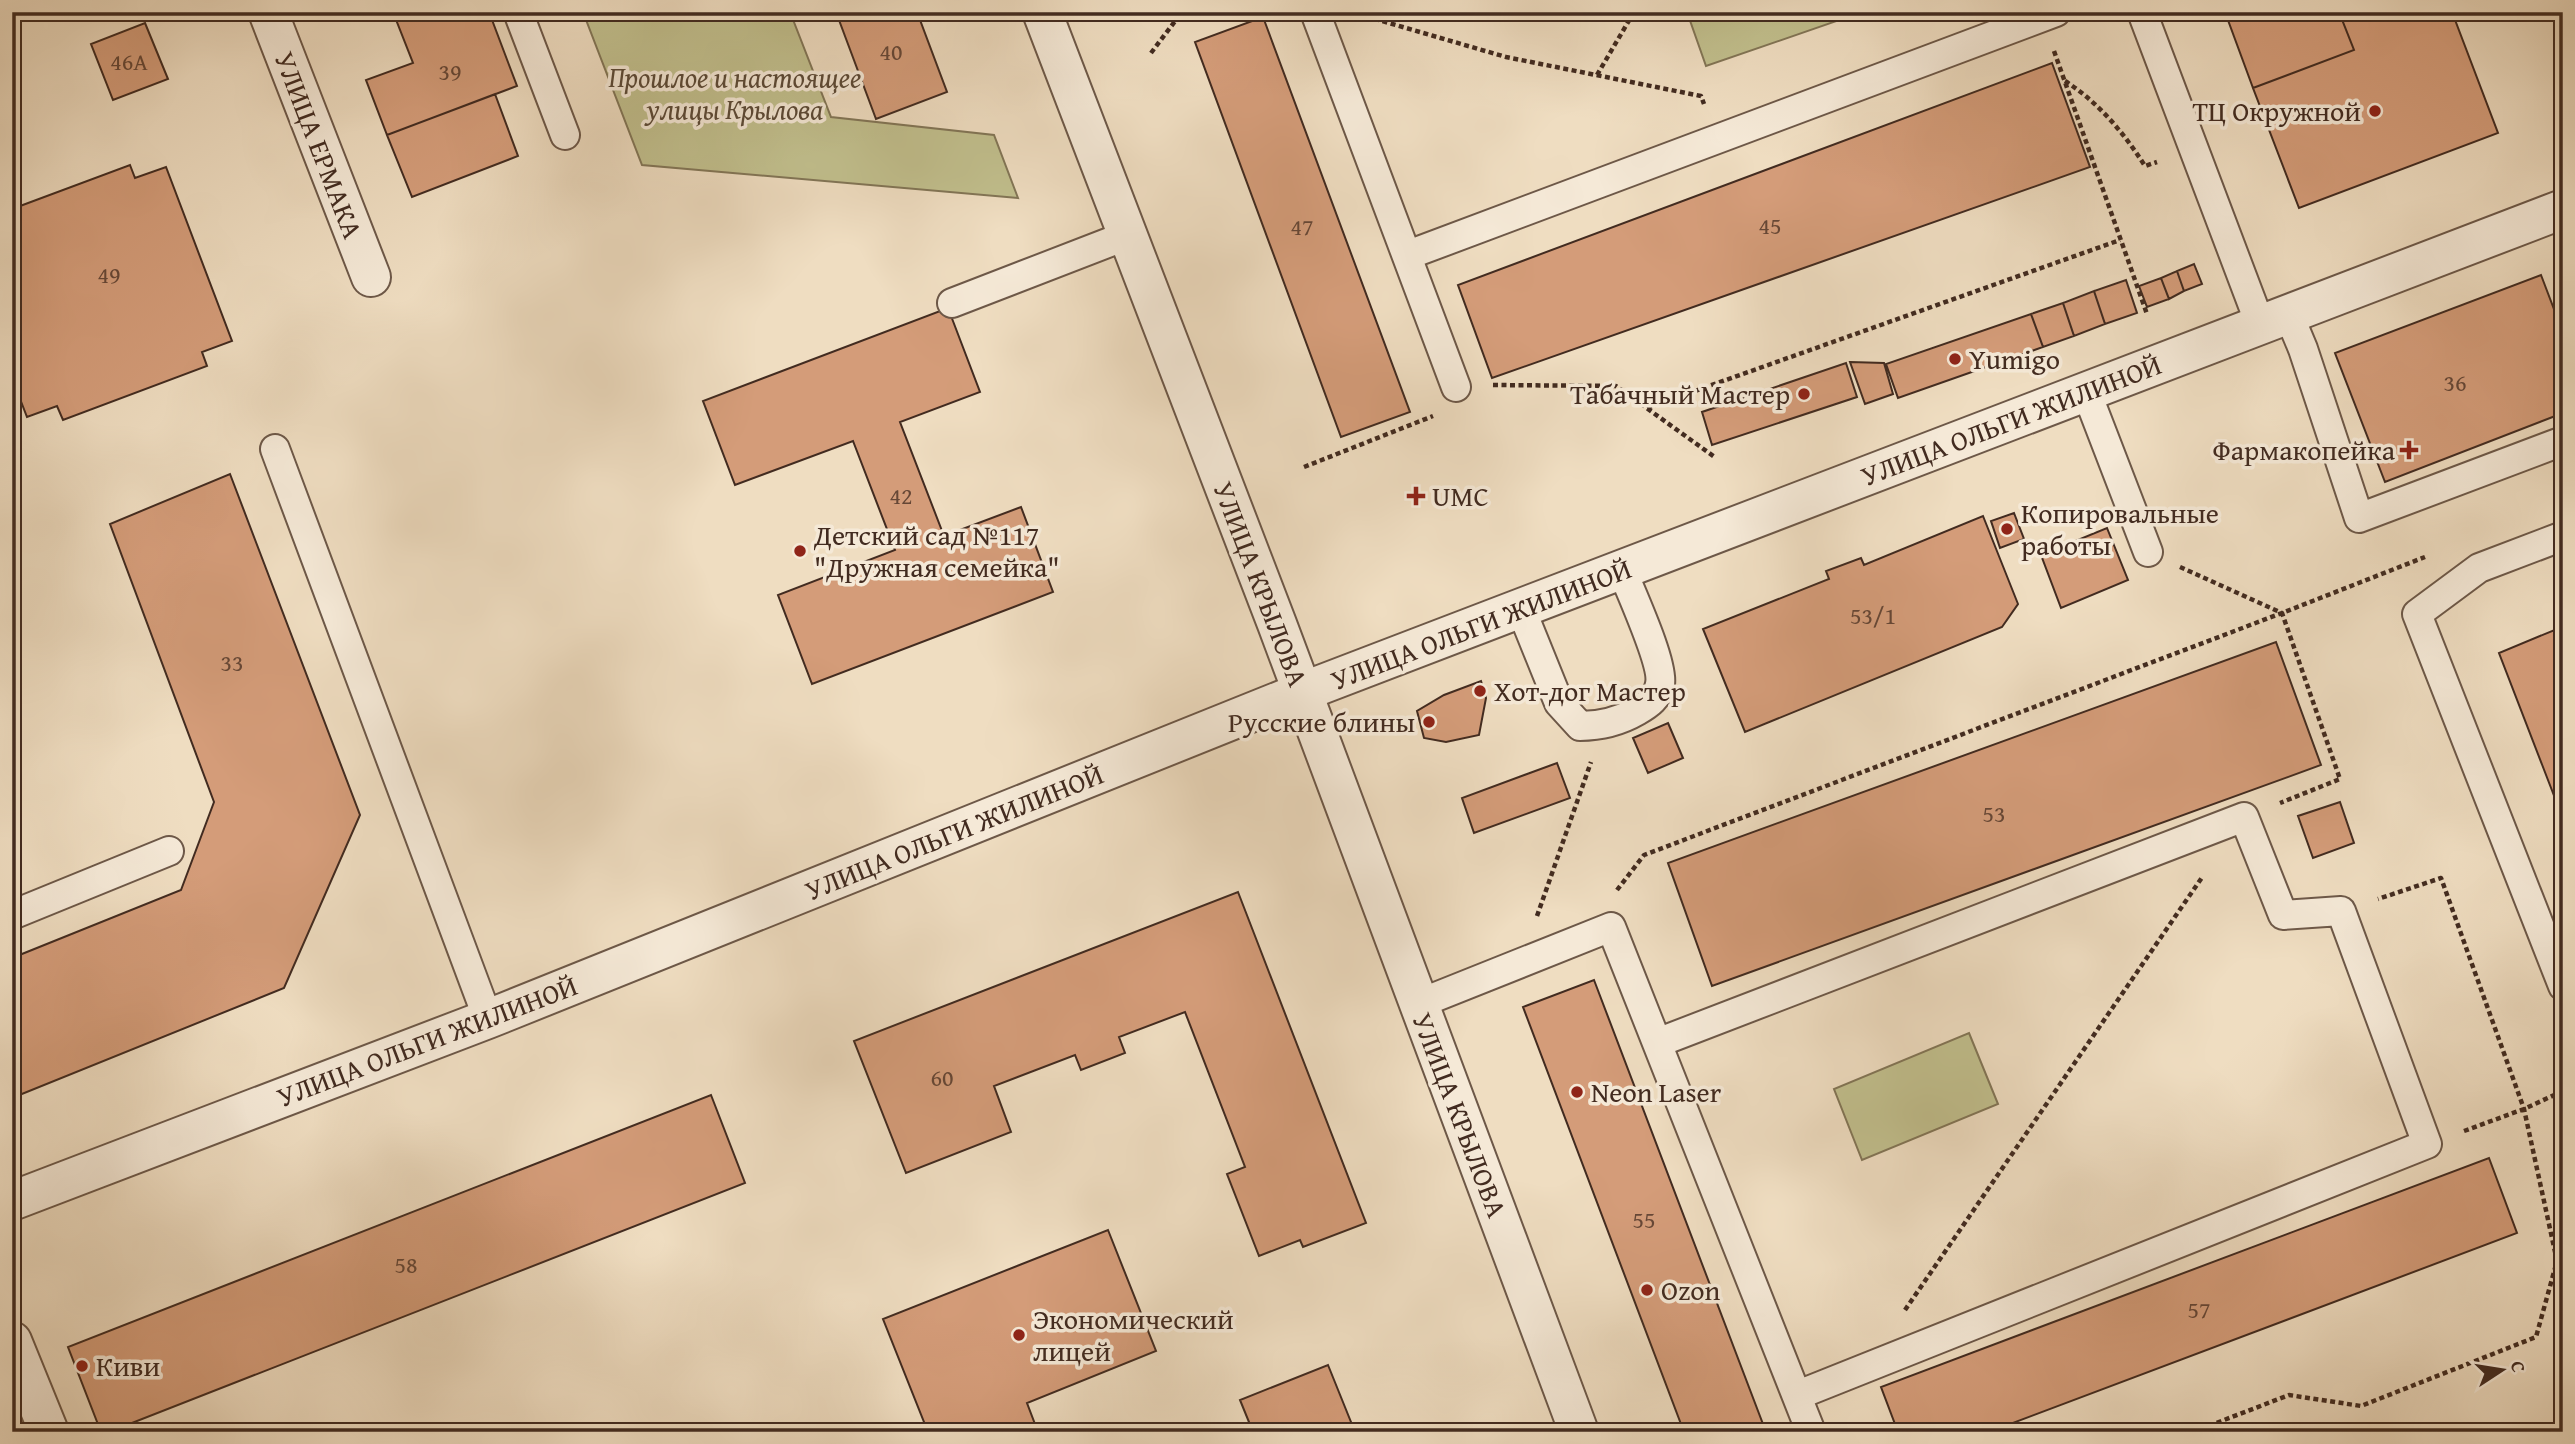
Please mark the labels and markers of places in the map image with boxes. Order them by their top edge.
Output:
place label: ТЦ Окружной [2192,90,2361,131]
marker: ТЦ Окружной [2367,103,2383,119]
place label: Yumigo [1969,338,2060,379]
marker: Yumigo [1947,351,1963,367]
place label: Табачный Мастер [1570,373,1790,414]
marker: Табачный Мастер [1796,386,1812,402]
place label: Фармакопейка [2213,429,2396,470]
marker: Фармакопейка [2401,442,2417,458]
place label: UMC [1432,475,1489,516]
marker: UMC [1406,486,1426,506]
place label: Копировальные работы [2021,492,2219,565]
place label: Детский сад №117 "Дружная семейка" [813,514,1060,587]
marker: Копировальные работы [1999,521,2015,537]
marker: Детский сад №117 "Дружная семейка" [792,543,808,559]
place label: Хот-дог Мастер [1494,670,1686,711]
marker: Хот-дог Мастер [1472,683,1488,699]
place label: Русские блины [1228,701,1415,742]
marker: Русские блины [1421,714,1437,730]
place label: Neon Laser [1591,1071,1722,1112]
marker: Neon Laser [1569,1084,1585,1100]
place label: Ozon [1661,1269,1721,1310]
marker: Ozon [1639,1282,1655,1298]
place label: Экономический лицей [1033,1298,1234,1371]
marker: Экономический лицей [1011,1327,1027,1343]
place label: Киви [96,1345,160,1386]
marker: Киви [74,1358,90,1374]

